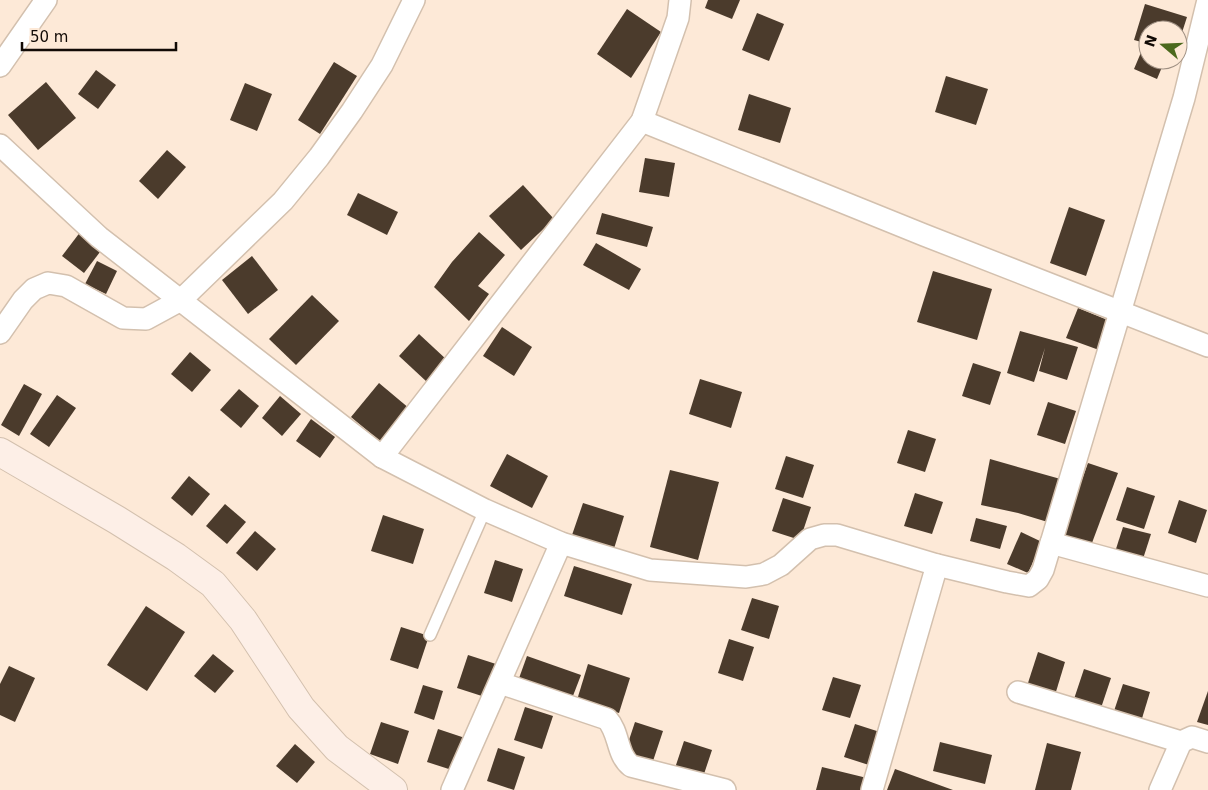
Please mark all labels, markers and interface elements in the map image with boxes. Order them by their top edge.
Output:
scale bar [22,20,176,52]
north arrow [1138,20,1188,70]
text: 50 m [30,28,68,46]
text: N [1141,33,1160,49]

